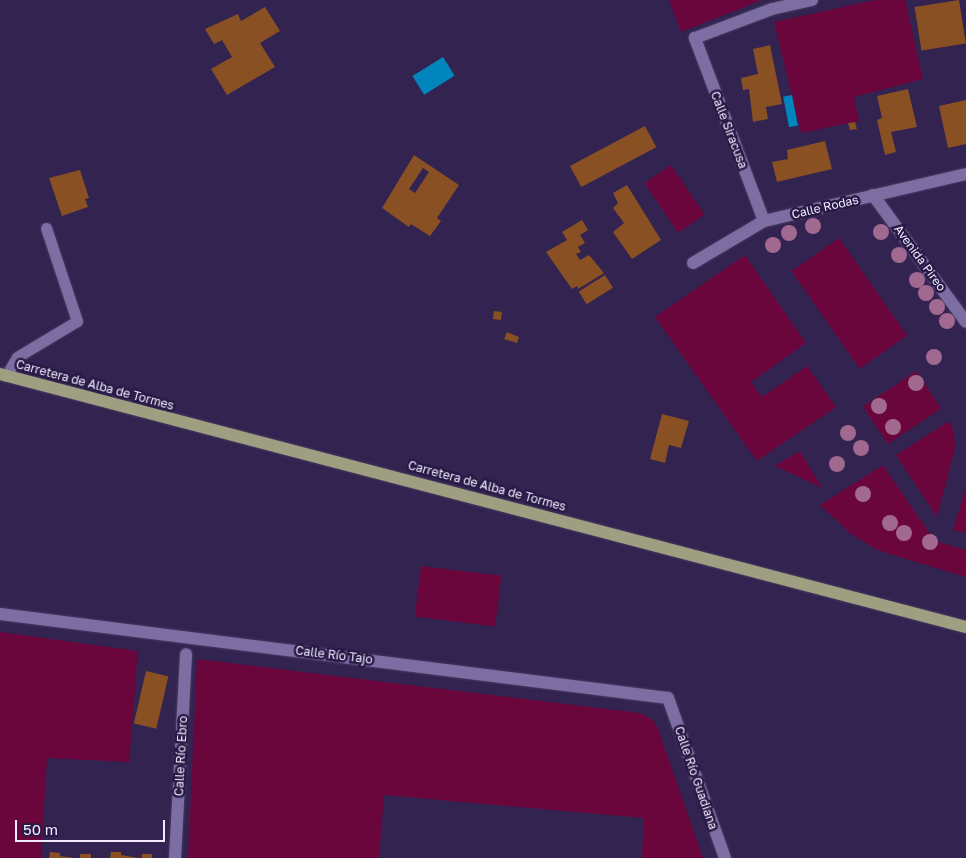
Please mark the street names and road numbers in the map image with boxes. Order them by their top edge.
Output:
street label: Calle Siracusa [708,89,750,171]
street label: Calle Rodas [790,192,860,222]
street label: Avenida Pireo [891,222,949,294]
street label: Carretera de Alba de Tormes [14,357,176,413]
street label: Carretera de Alba de Tormes [406,458,568,514]
street label: Calle Río Tajo [295,643,373,667]
street label: Calle Río Ebro [172,715,190,797]
street label: Calle Río Guadiana [672,725,720,831]

